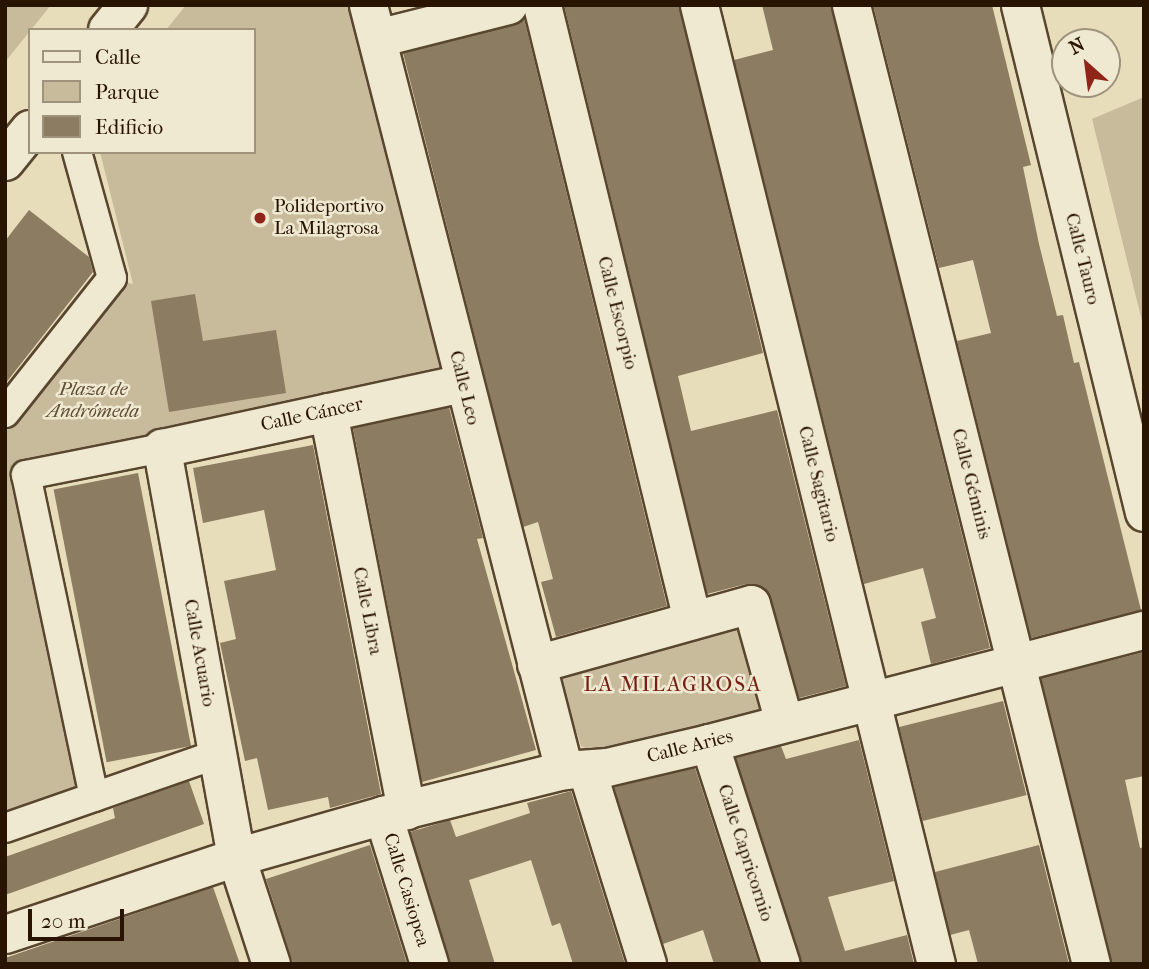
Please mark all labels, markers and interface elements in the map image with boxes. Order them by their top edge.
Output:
legend [28,28,256,154]
north arrow [1051,28,1121,98]
text: N [1066,33,1089,59]
text: Calle [95,45,141,69]
text: Parque [95,80,159,104]
text: Edificio [95,115,163,139]
place label: Polideportivo La Milagrosa [274,196,384,240]
marker: Polideportivo La Milagrosa [252,210,268,226]
street label: Calle Tauro [1060,211,1104,307]
street label: Calle Escorpio [592,254,642,372]
street label: Calle Leo [444,348,484,428]
park label: Plaza de Andrómeda [47,379,139,423]
street label: Calle Cáncer [259,393,365,437]
street label: Calle Sagitario [793,424,843,544]
street label: Calle Géminis [946,426,996,542]
street label: Calle Libra [347,565,387,657]
street label: Calle Acuario [178,597,220,709]
district label: LA MILAGROSA [585,671,761,697]
street label: Calle Aries [645,725,735,769]
street label: Calle Capricornio [712,782,778,924]
street label: Calle Casiopea [378,830,434,950]
scale bar [32,895,128,939]
text: 20 m [41,909,85,933]

